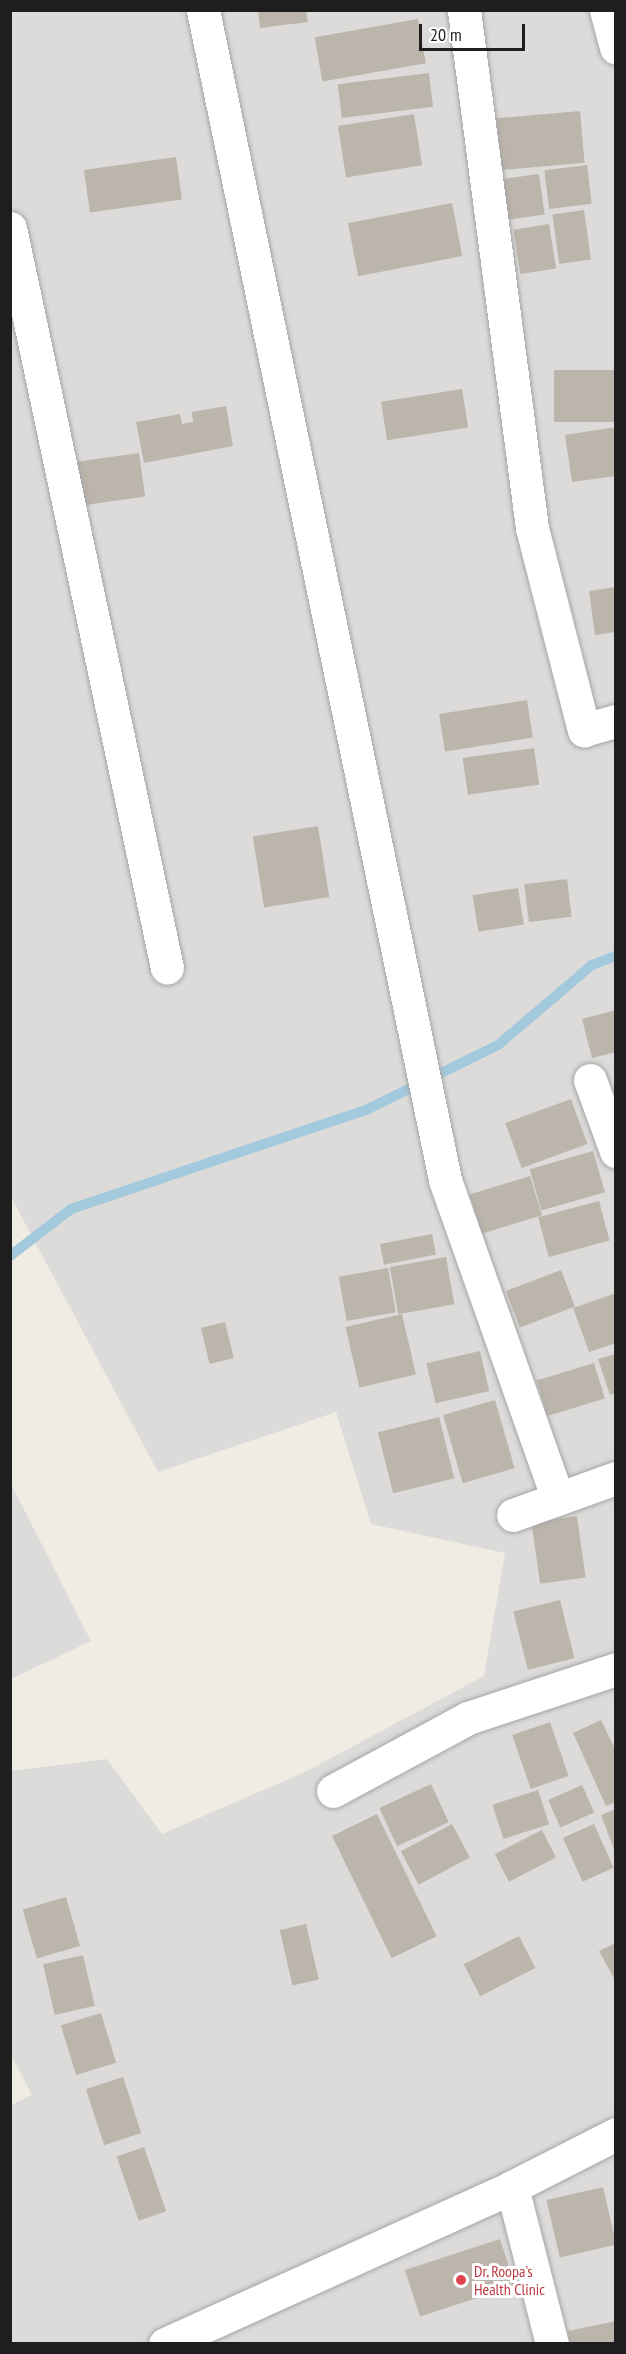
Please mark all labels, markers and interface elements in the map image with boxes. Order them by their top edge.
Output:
scale bar [422,12,528,50]
text: 20 m [430,23,462,46]
place label: Dr. Roopa's Health Clinic [474,2261,545,2299]
marker: Dr. Roopa's Health Clinic [452,2271,470,2289]

